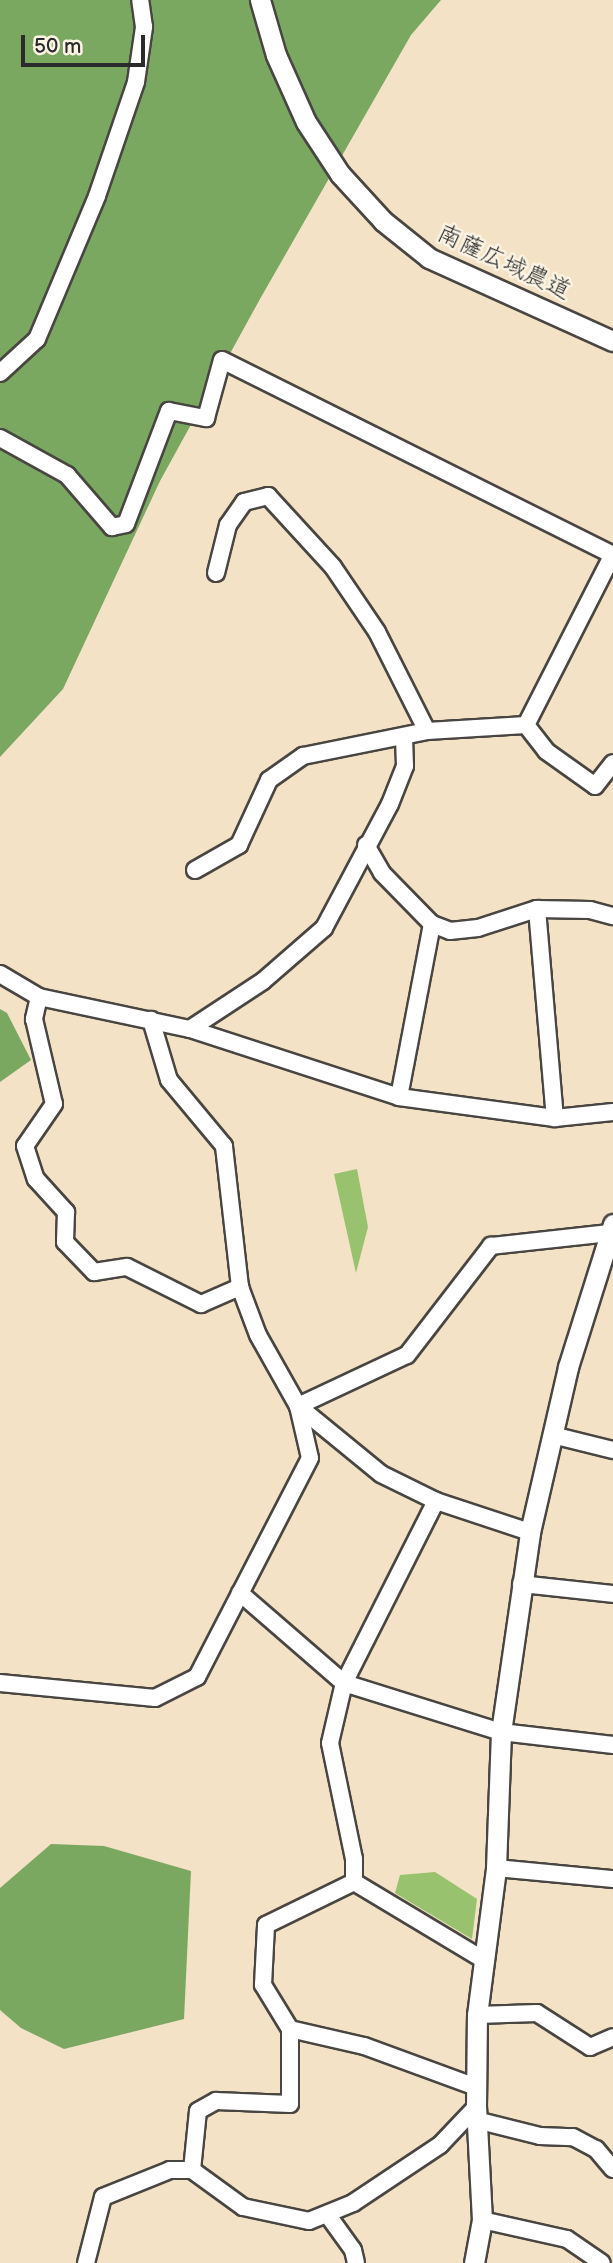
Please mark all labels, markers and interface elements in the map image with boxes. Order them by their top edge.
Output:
scale bar [24,21,149,65]
text: 50 m [34,34,81,59]
street label: 南薩広域農道 [433,219,575,305]

